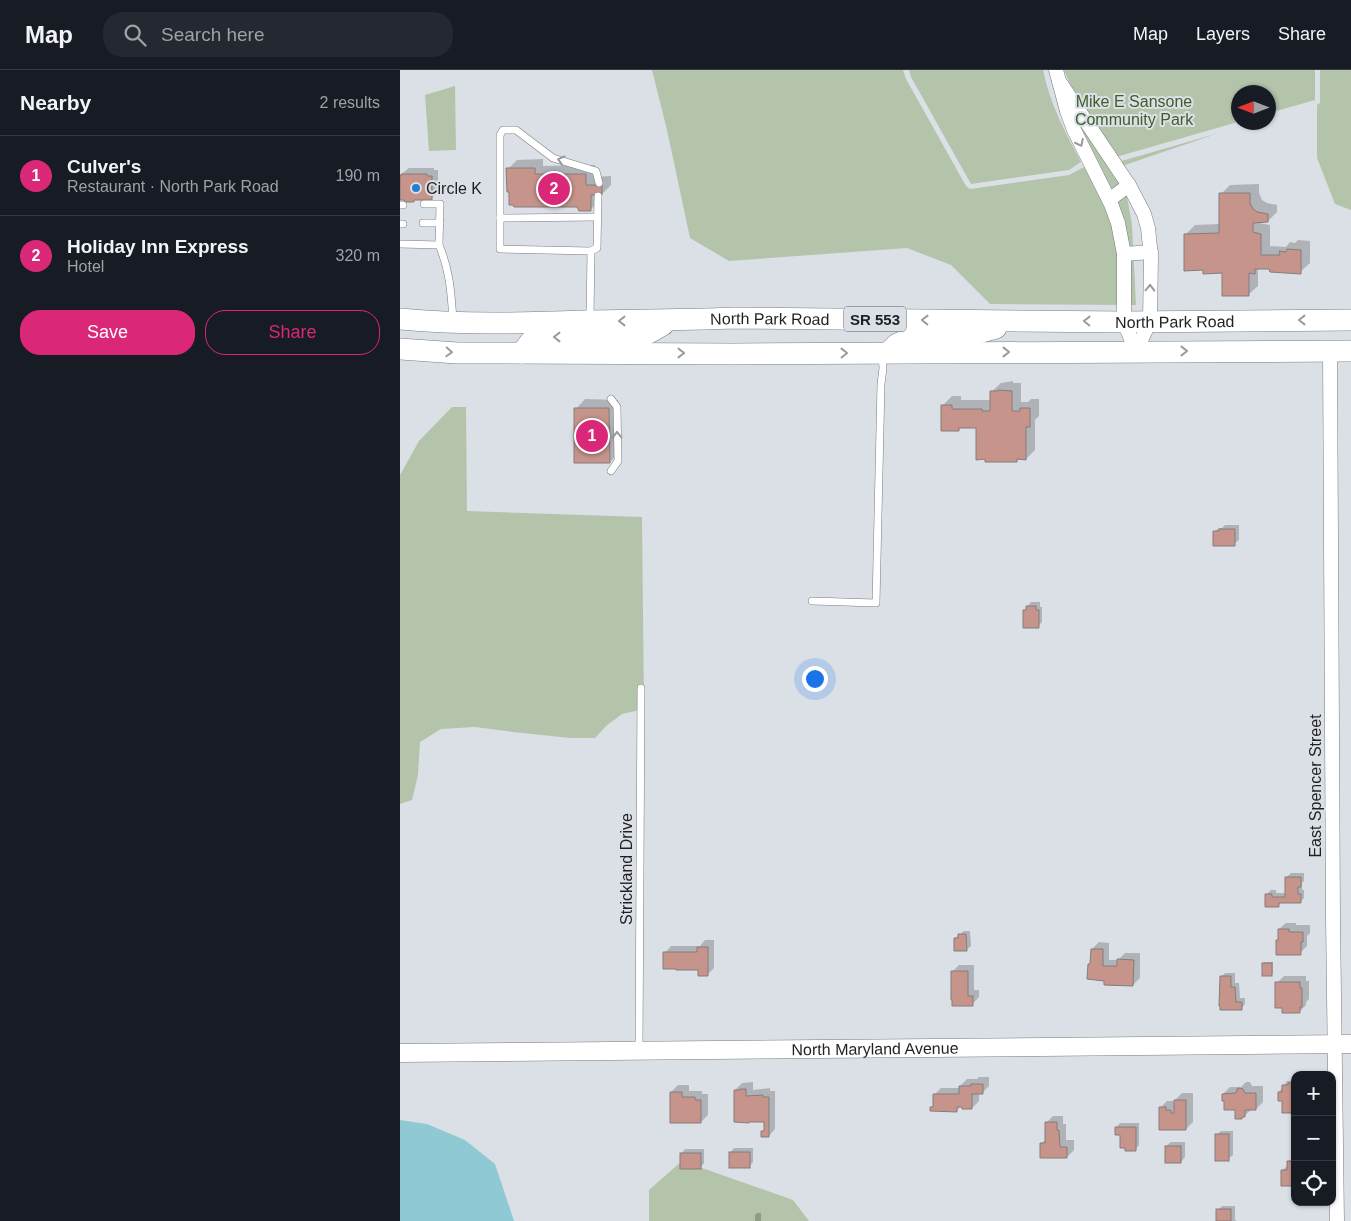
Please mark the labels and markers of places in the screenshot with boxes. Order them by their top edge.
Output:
pin: 2 [538,170,570,208]
place label: Circle K [426,180,482,197]
marker: Circle K [410,182,422,194]
pin: 1 [576,417,608,455]

